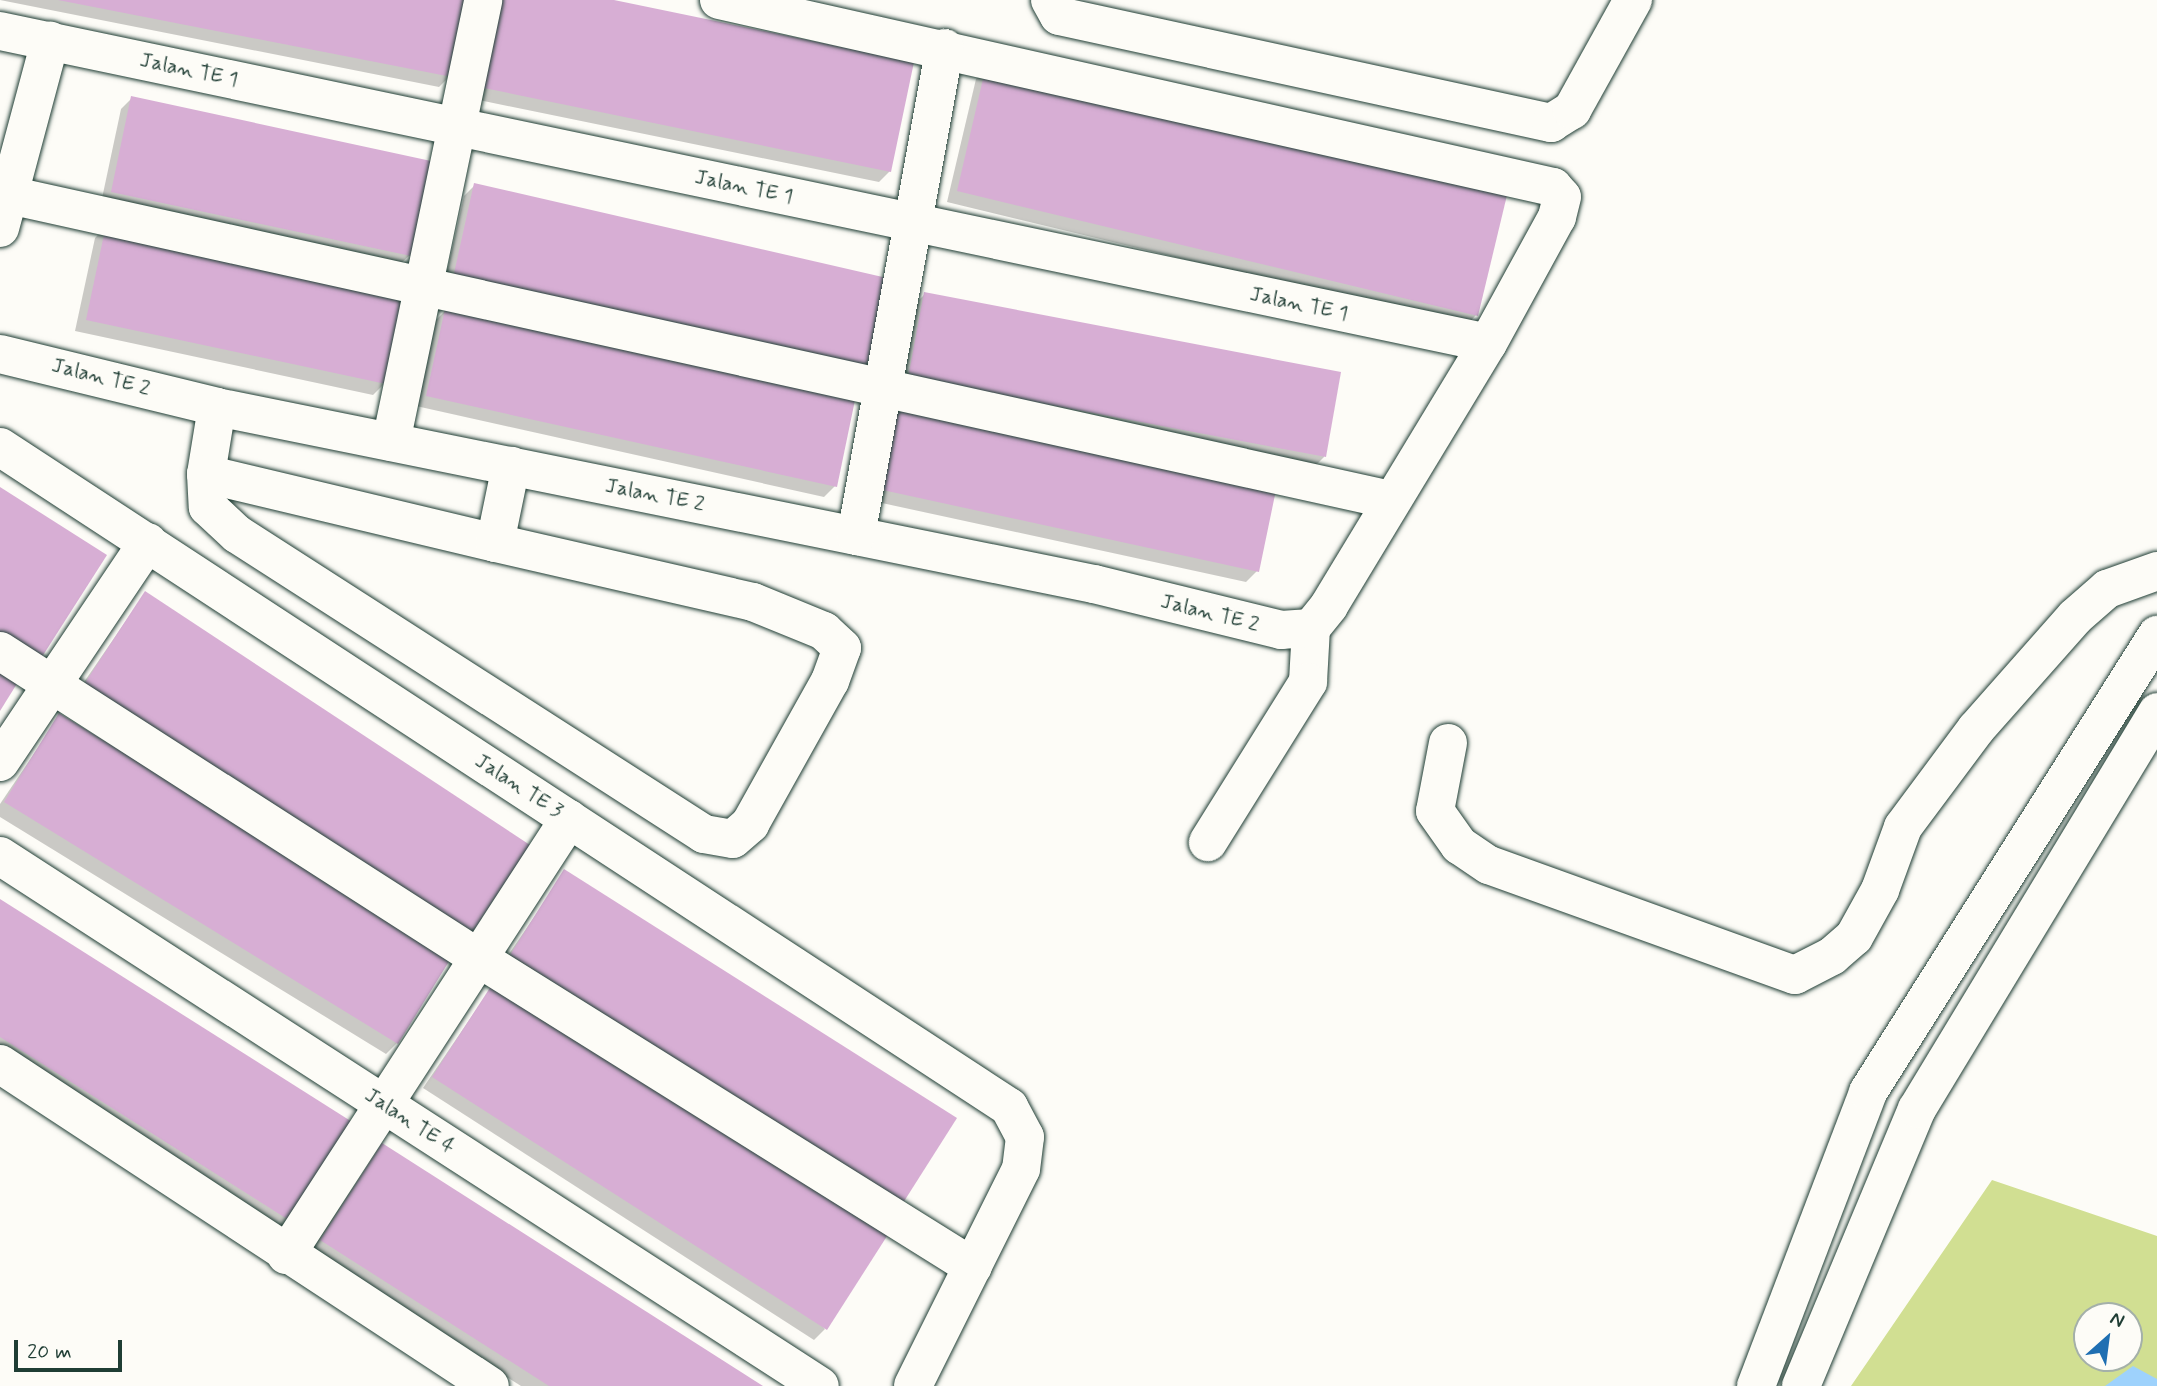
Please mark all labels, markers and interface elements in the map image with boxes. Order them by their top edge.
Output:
street label: Jalan TE 1 [139,48,239,92]
street label: Jalan TE 1 [694,165,794,209]
street label: Jalan TE 1 [1249,282,1349,326]
street label: Jalan TE 2 [50,353,152,401]
street label: Jalan TE 2 [604,473,706,517]
street label: Jalan TE 2 [1159,589,1261,637]
street label: Jalan TE 3 [471,749,567,823]
street label: Jalan TE 4 [361,1083,459,1159]
north arrow [2073,1302,2143,1372]
text: N [2106,1306,2129,1334]
scale bar [18,1326,126,1370]
text: 20 m [27,1338,72,1366]

